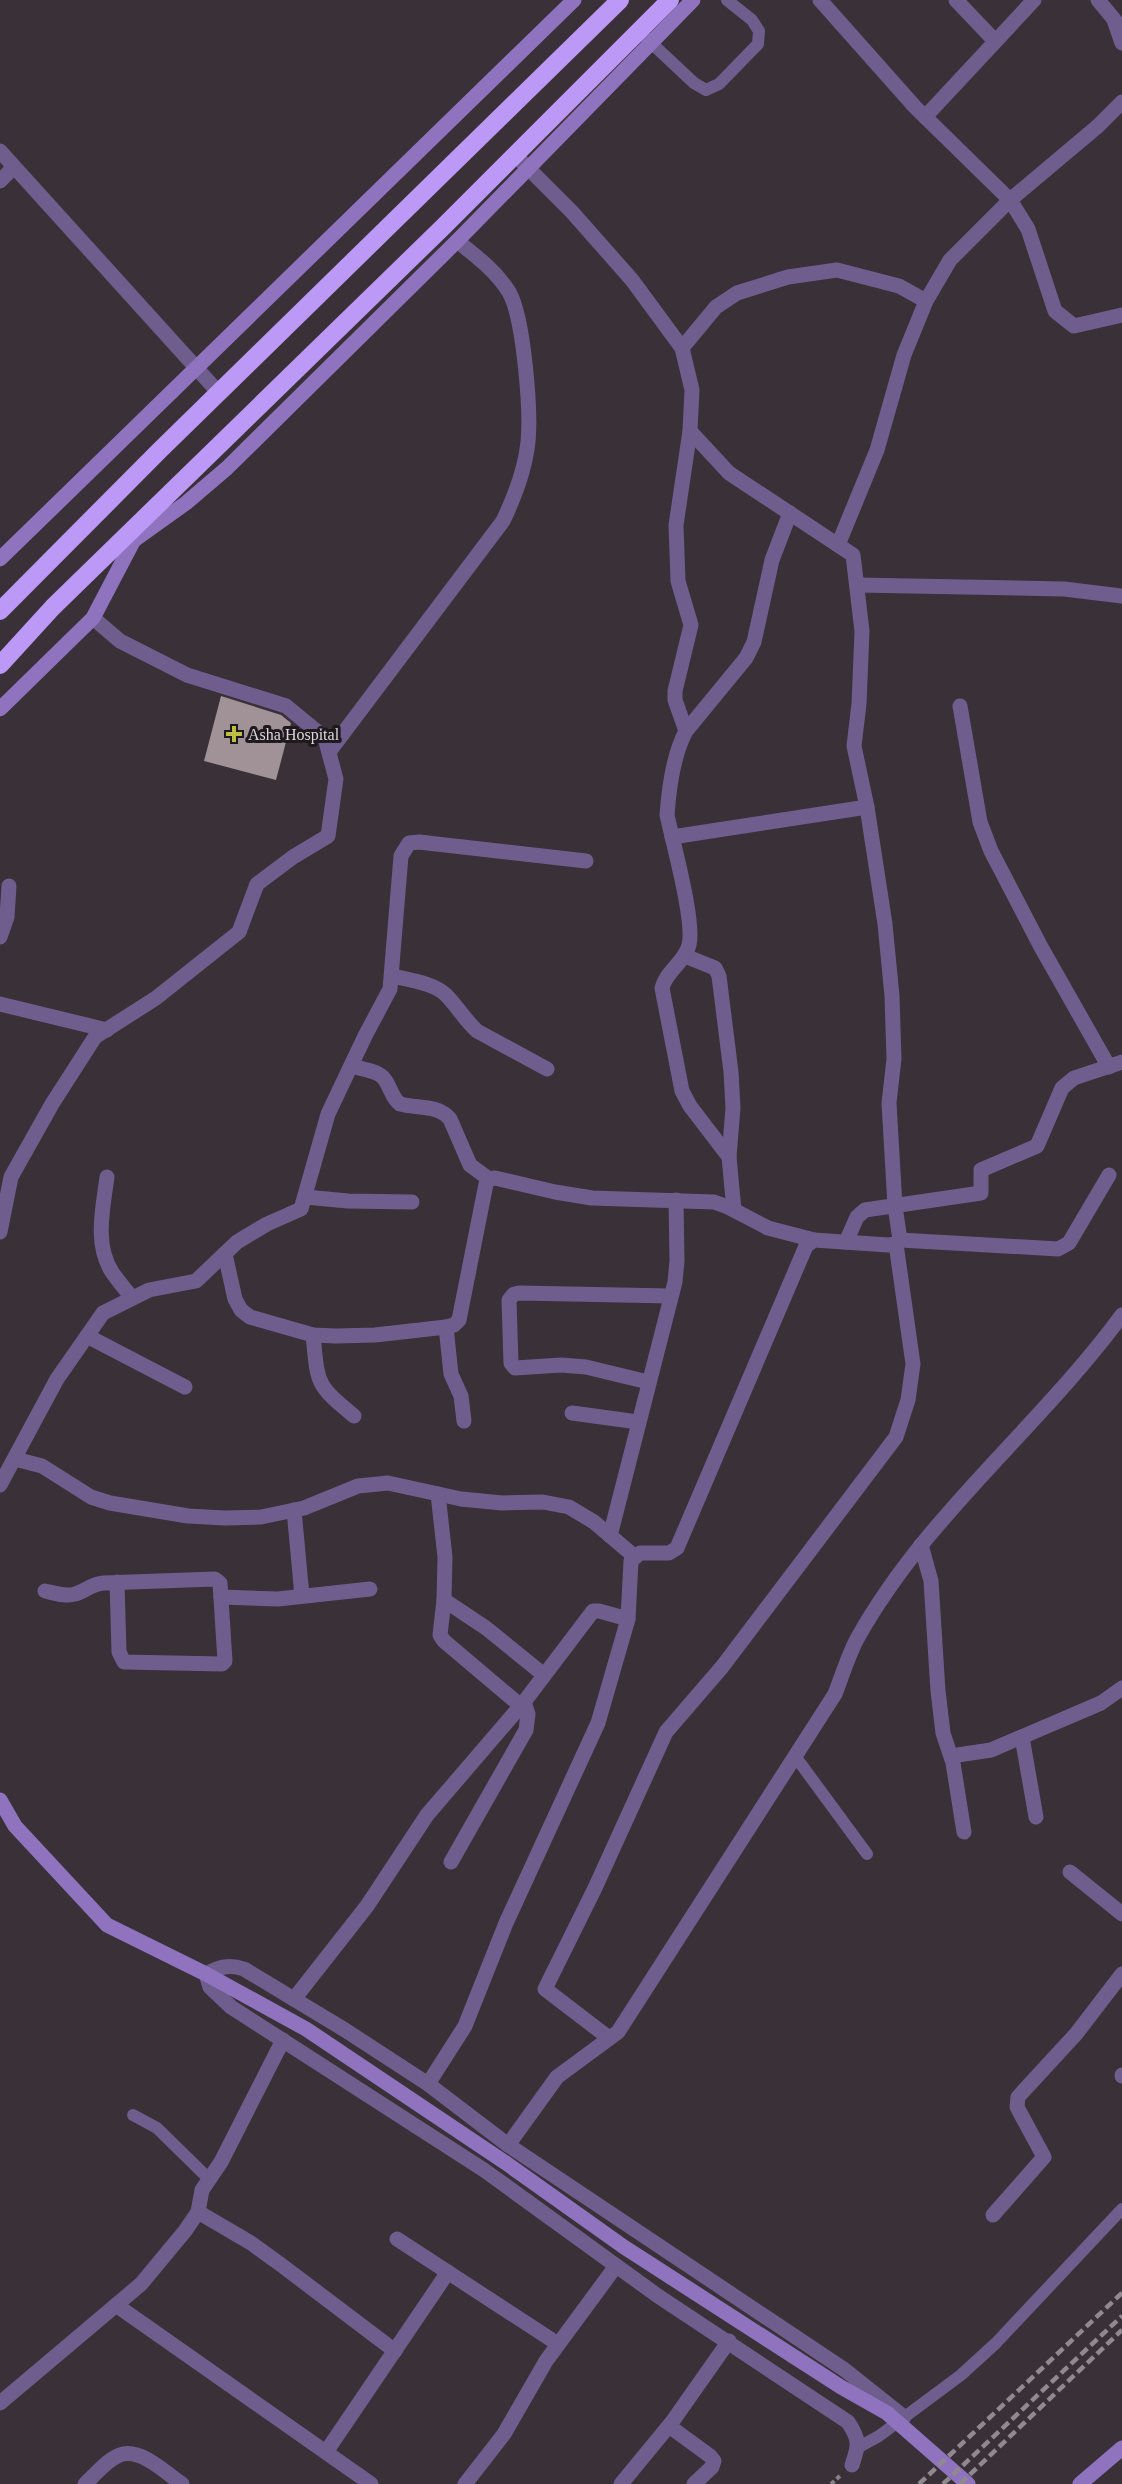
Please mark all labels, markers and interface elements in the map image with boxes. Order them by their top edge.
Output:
marker: Asha Hospital [225,725,243,743]
place label: Asha Hospital [248,726,340,744]

